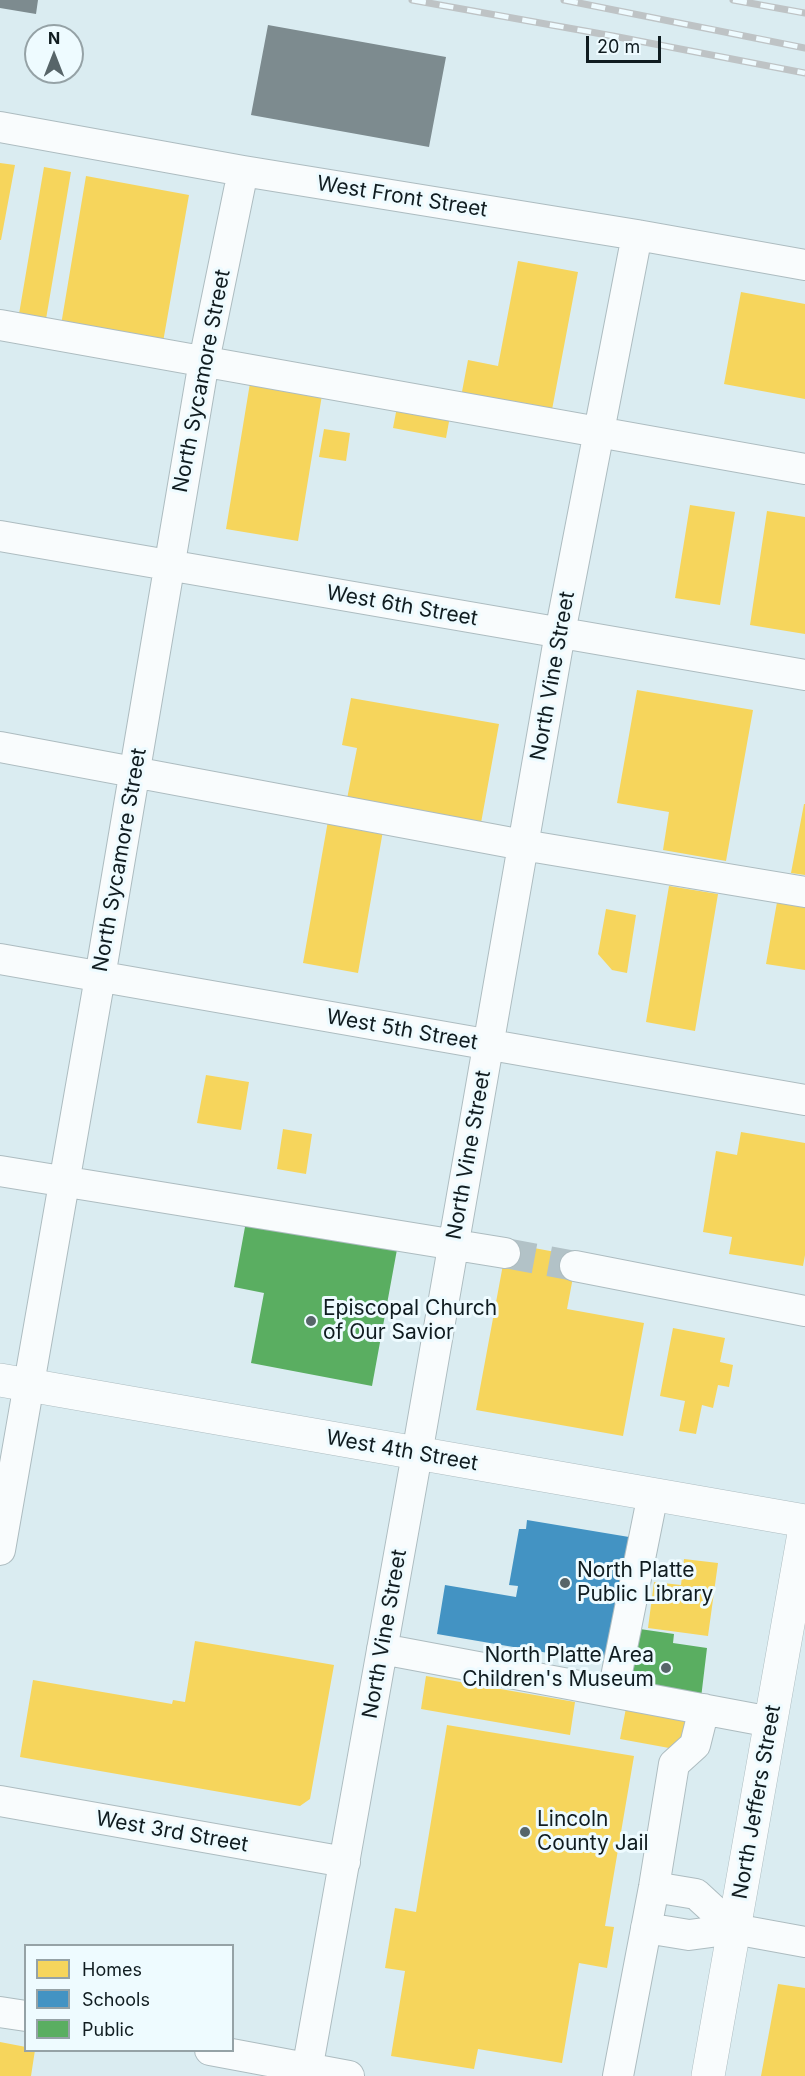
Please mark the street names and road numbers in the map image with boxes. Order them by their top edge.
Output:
street label: West Front Street [315,171,489,223]
street label: North Sycamore Street [168,267,236,495]
street label: West 6th Street [324,580,480,632]
street label: North Vine Street [526,589,580,763]
street label: North Sycamore Street [88,746,152,974]
street label: West 5th Street [325,1004,479,1056]
street label: North Vine Street [442,1068,496,1242]
street label: West 4th Street [324,1425,480,1477]
street label: North Vine Street [358,1547,412,1721]
street label: North Jeffers Street [728,1703,786,1901]
street label: West 3rd Street [94,1806,250,1858]

